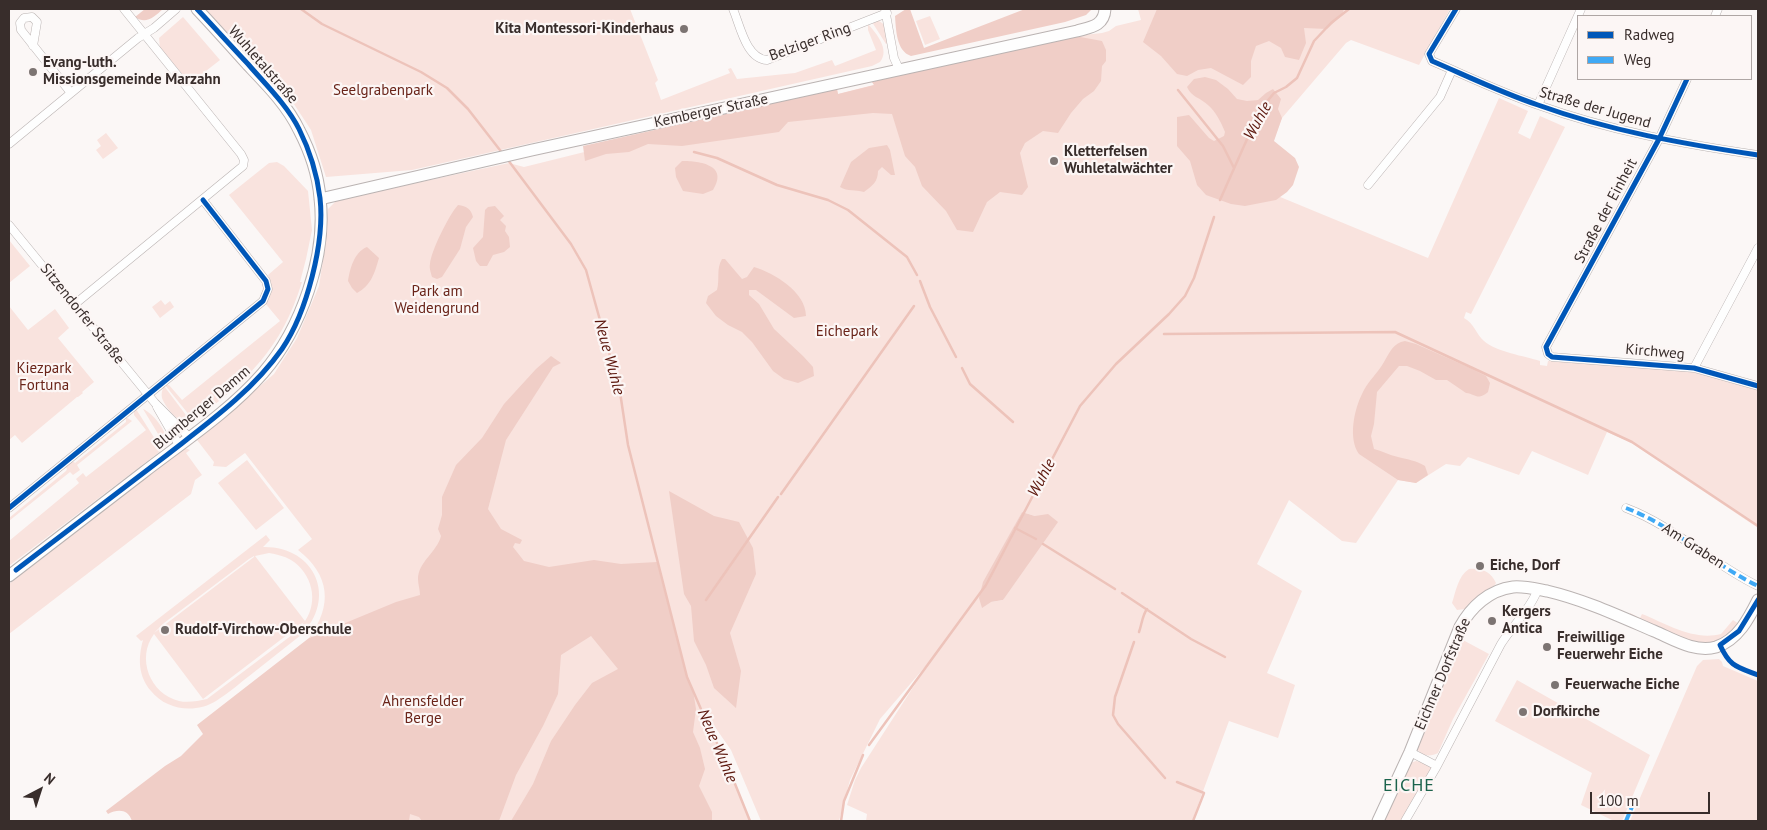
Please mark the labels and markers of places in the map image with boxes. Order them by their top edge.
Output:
place label: Kita Montessori-Kinderhaus [495,20,674,38]
marker: Kita Montessori-Kinderhaus [678,23,690,35]
place label: Evang-luth. Missionsgemeinde Marzahn [43,54,221,89]
marker: Evang-luth. Missionsgemeinde Marzahn [27,66,39,78]
place label: Kletterfelsen Wuhletalwächter [1064,143,1173,178]
marker: Kletterfelsen Wuhletalwächter [1048,155,1060,167]
place label: Eiche, Dorf [1490,557,1560,575]
marker: Eiche, Dorf [1474,560,1486,572]
place label: Kergers Antica [1502,603,1551,638]
marker: Kergers Antica [1486,615,1498,627]
place label: Rudolf-Virchow-Oberschule [175,621,352,639]
marker: Rudolf-Virchow-Oberschule [159,624,171,636]
place label: Freiwillige Feuerwehr Eiche [1557,629,1663,664]
marker: Freiwillige Feuerwehr Eiche [1541,641,1553,653]
place label: Feuerwache Eiche [1565,676,1680,694]
marker: Feuerwache Eiche [1549,679,1561,691]
place label: Dorfkirche [1533,703,1600,721]
marker: Dorfkirche [1517,706,1529,718]

